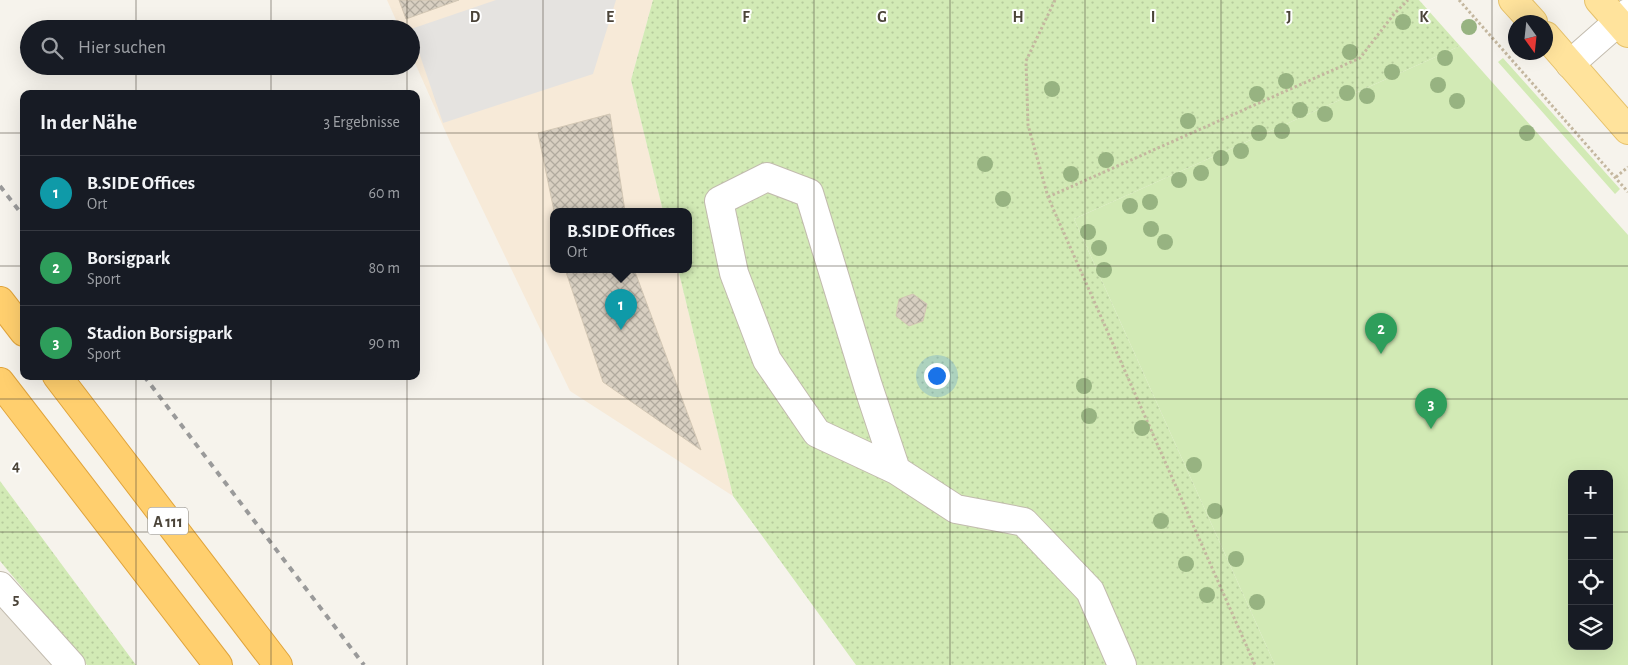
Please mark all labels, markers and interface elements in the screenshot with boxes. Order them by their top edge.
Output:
text: D [470,9,481,25]
text: E [606,9,614,25]
text: F [742,9,750,25]
text: G [877,9,887,25]
text: H [1012,9,1024,25]
text: I [1151,9,1155,25]
text: J [1286,9,1292,25]
text: K [1419,9,1429,25]
north arrow [1508,15,1553,60]
search box [20,20,420,75]
icon: search [38,34,66,62]
text: Hier suchen [78,38,166,57]
text: In der Nähe [40,112,137,133]
text: 3 Ergebnisse [323,114,400,130]
text: B.SIDE Offices [87,174,195,193]
text: 1 [53,185,59,201]
text: 60 m [369,185,400,201]
text: Ort [87,196,107,212]
popup [550,208,692,273]
text: B.SIDE Offices [567,222,675,241]
text: Ort [567,244,587,260]
text: Borsigpark [87,249,170,268]
text: 2 [52,260,60,276]
text: 80 m [369,260,400,276]
text: Sport [87,271,121,287]
pin: 1 [605,289,637,330]
pin: 2 [1365,313,1397,354]
text: Stadion Borsigpark [87,324,232,343]
text: 3 [53,335,59,351]
text: 90 m [369,335,400,351]
text: Sport [87,346,121,362]
your location [924,363,950,389]
pin: 3 [1415,388,1447,429]
text: 4 [12,458,20,474]
map controls [1568,470,1613,650]
button: + [1568,470,1613,515]
road number: A 111 [148,508,188,534]
button: − [1568,515,1613,560]
button: locate [1568,560,1613,605]
text: 5 [13,591,20,607]
button: layers [1568,605,1613,650]

